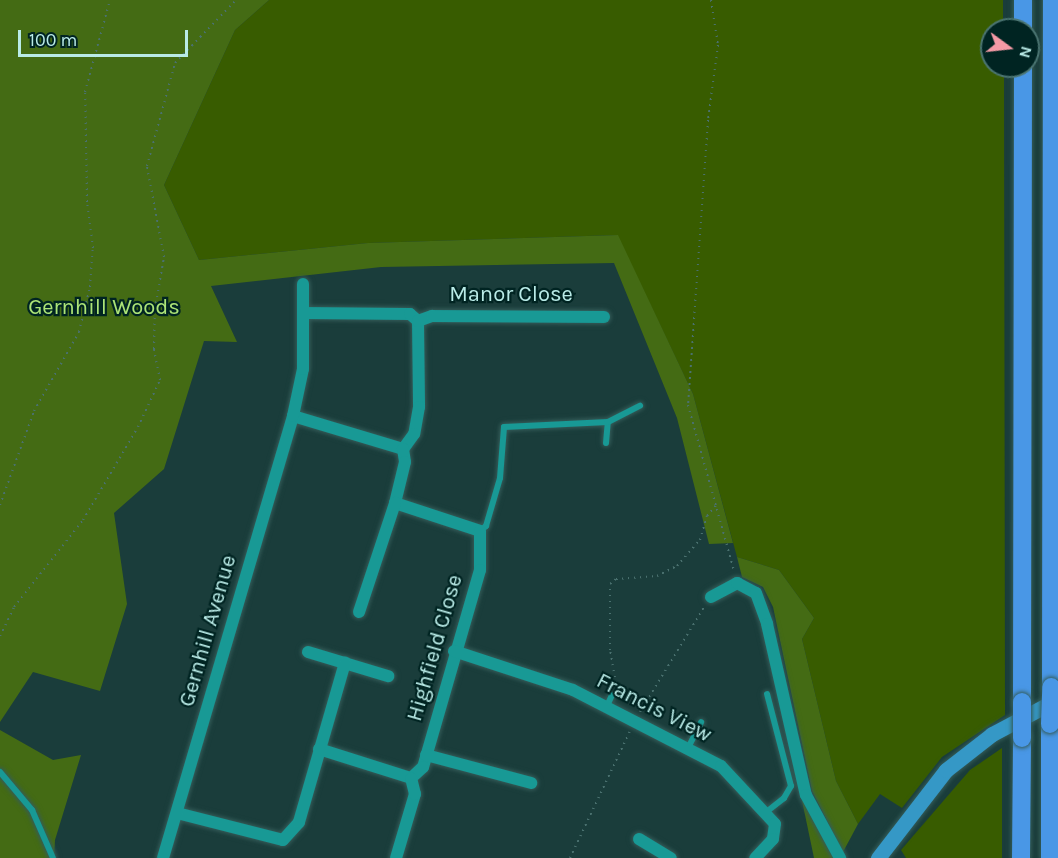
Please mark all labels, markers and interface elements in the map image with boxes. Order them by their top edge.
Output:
scale bar [21,18,190,56]
north arrow [980,18,1040,78]
text: 100 m [29,29,77,51]
text: N [1015,44,1037,60]
street label: Manor Close [449,282,573,308]
park label: Gernhill Woods [28,295,180,321]
street label: Gernhill Avenue [174,552,242,710]
street label: Highfield Close [401,572,469,724]
street label: Francis View [592,668,716,748]

